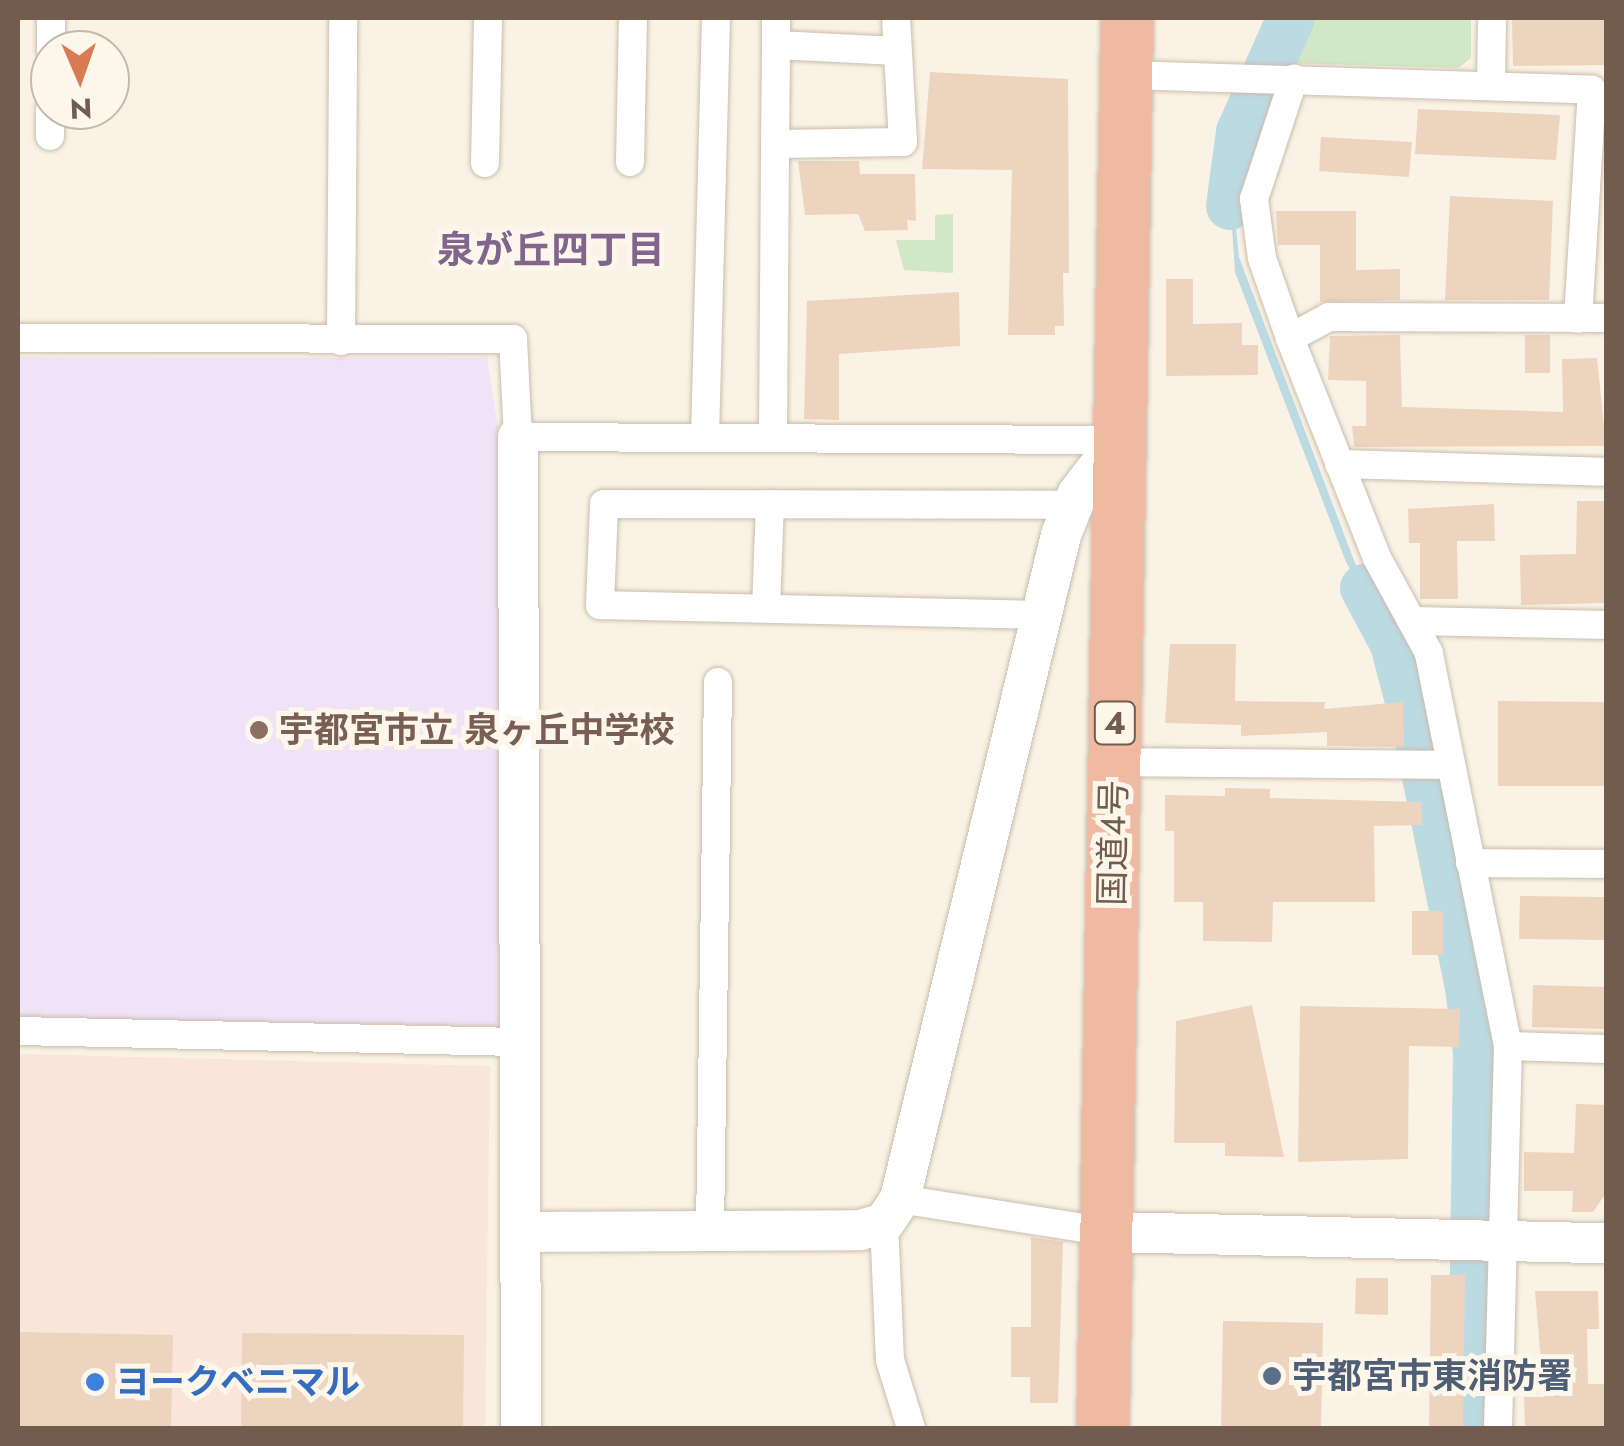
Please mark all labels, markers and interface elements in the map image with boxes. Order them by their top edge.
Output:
north arrow [30,30,130,130]
text: N [69,88,93,129]
district label: 泉が丘四丁目 [437,227,665,273]
road number: 4 [1092,696,1138,750]
place label: 宇都宮市立 泉ヶ丘中学校 [279,709,674,751]
marker: 宇都宮市立 泉ヶ丘中学校 [248,719,270,741]
street label: 国道4号 [1091,780,1135,906]
place label: 宇都宮市東消防署 [1292,1355,1572,1397]
place label: ヨークベニマル [115,1361,360,1403]
marker: 宇都宮市東消防署 [1261,1365,1283,1387]
marker: ヨークベニマル [84,1371,106,1393]

